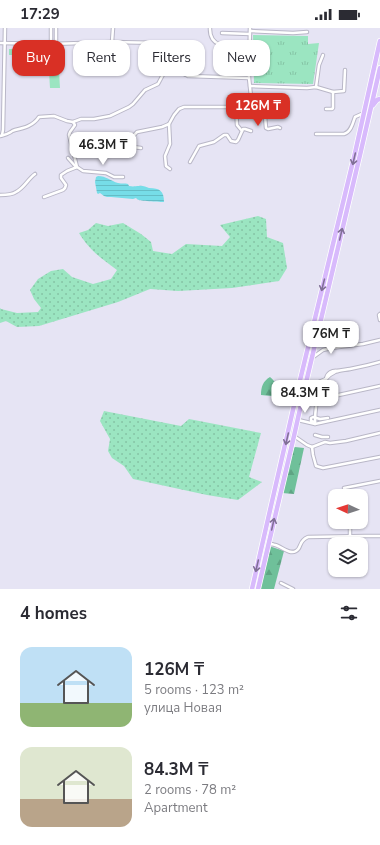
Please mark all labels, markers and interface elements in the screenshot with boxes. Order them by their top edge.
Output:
text: 17:29 [20,4,60,24]
chip: Buy [12,40,65,76]
chip: Rent [73,40,130,76]
chip: Filters [138,40,205,76]
chip: New [213,40,270,76]
pin: 126M ₸ [225,93,291,127]
text: 126M ₸ [235,97,281,115]
pin: 46.3M ₸ [66,132,140,166]
text: 46.3M ₸ [78,136,128,154]
one-way arrow [349,152,357,165]
one-way arrow [338,228,346,241]
one-way arrow [319,279,327,292]
pin: 76M ₸ [303,321,359,355]
text: 76M ₸ [312,325,350,343]
pin: 84.3M ₸ [268,380,342,414]
text: 84.3M ₸ [280,384,330,402]
one-way arrow [282,432,290,445]
north arrow [328,489,368,529]
map controls [328,489,368,577]
one-way arrow [270,518,277,531]
button: layers [328,537,368,577]
one-way arrow [253,559,260,572]
text: 4 homes [20,602,87,625]
icon: filters [338,602,360,624]
text: 126M ₸ [144,658,204,681]
icon: home [52,663,100,711]
text: 5 rooms · 123 m² [144,681,244,699]
text: улица Новая [144,699,222,717]
text: 84.3M ₸ [144,758,208,781]
icon: home [52,763,100,811]
text: 2 rooms · 78 m² [144,781,236,799]
text: Apartment [144,799,207,817]

